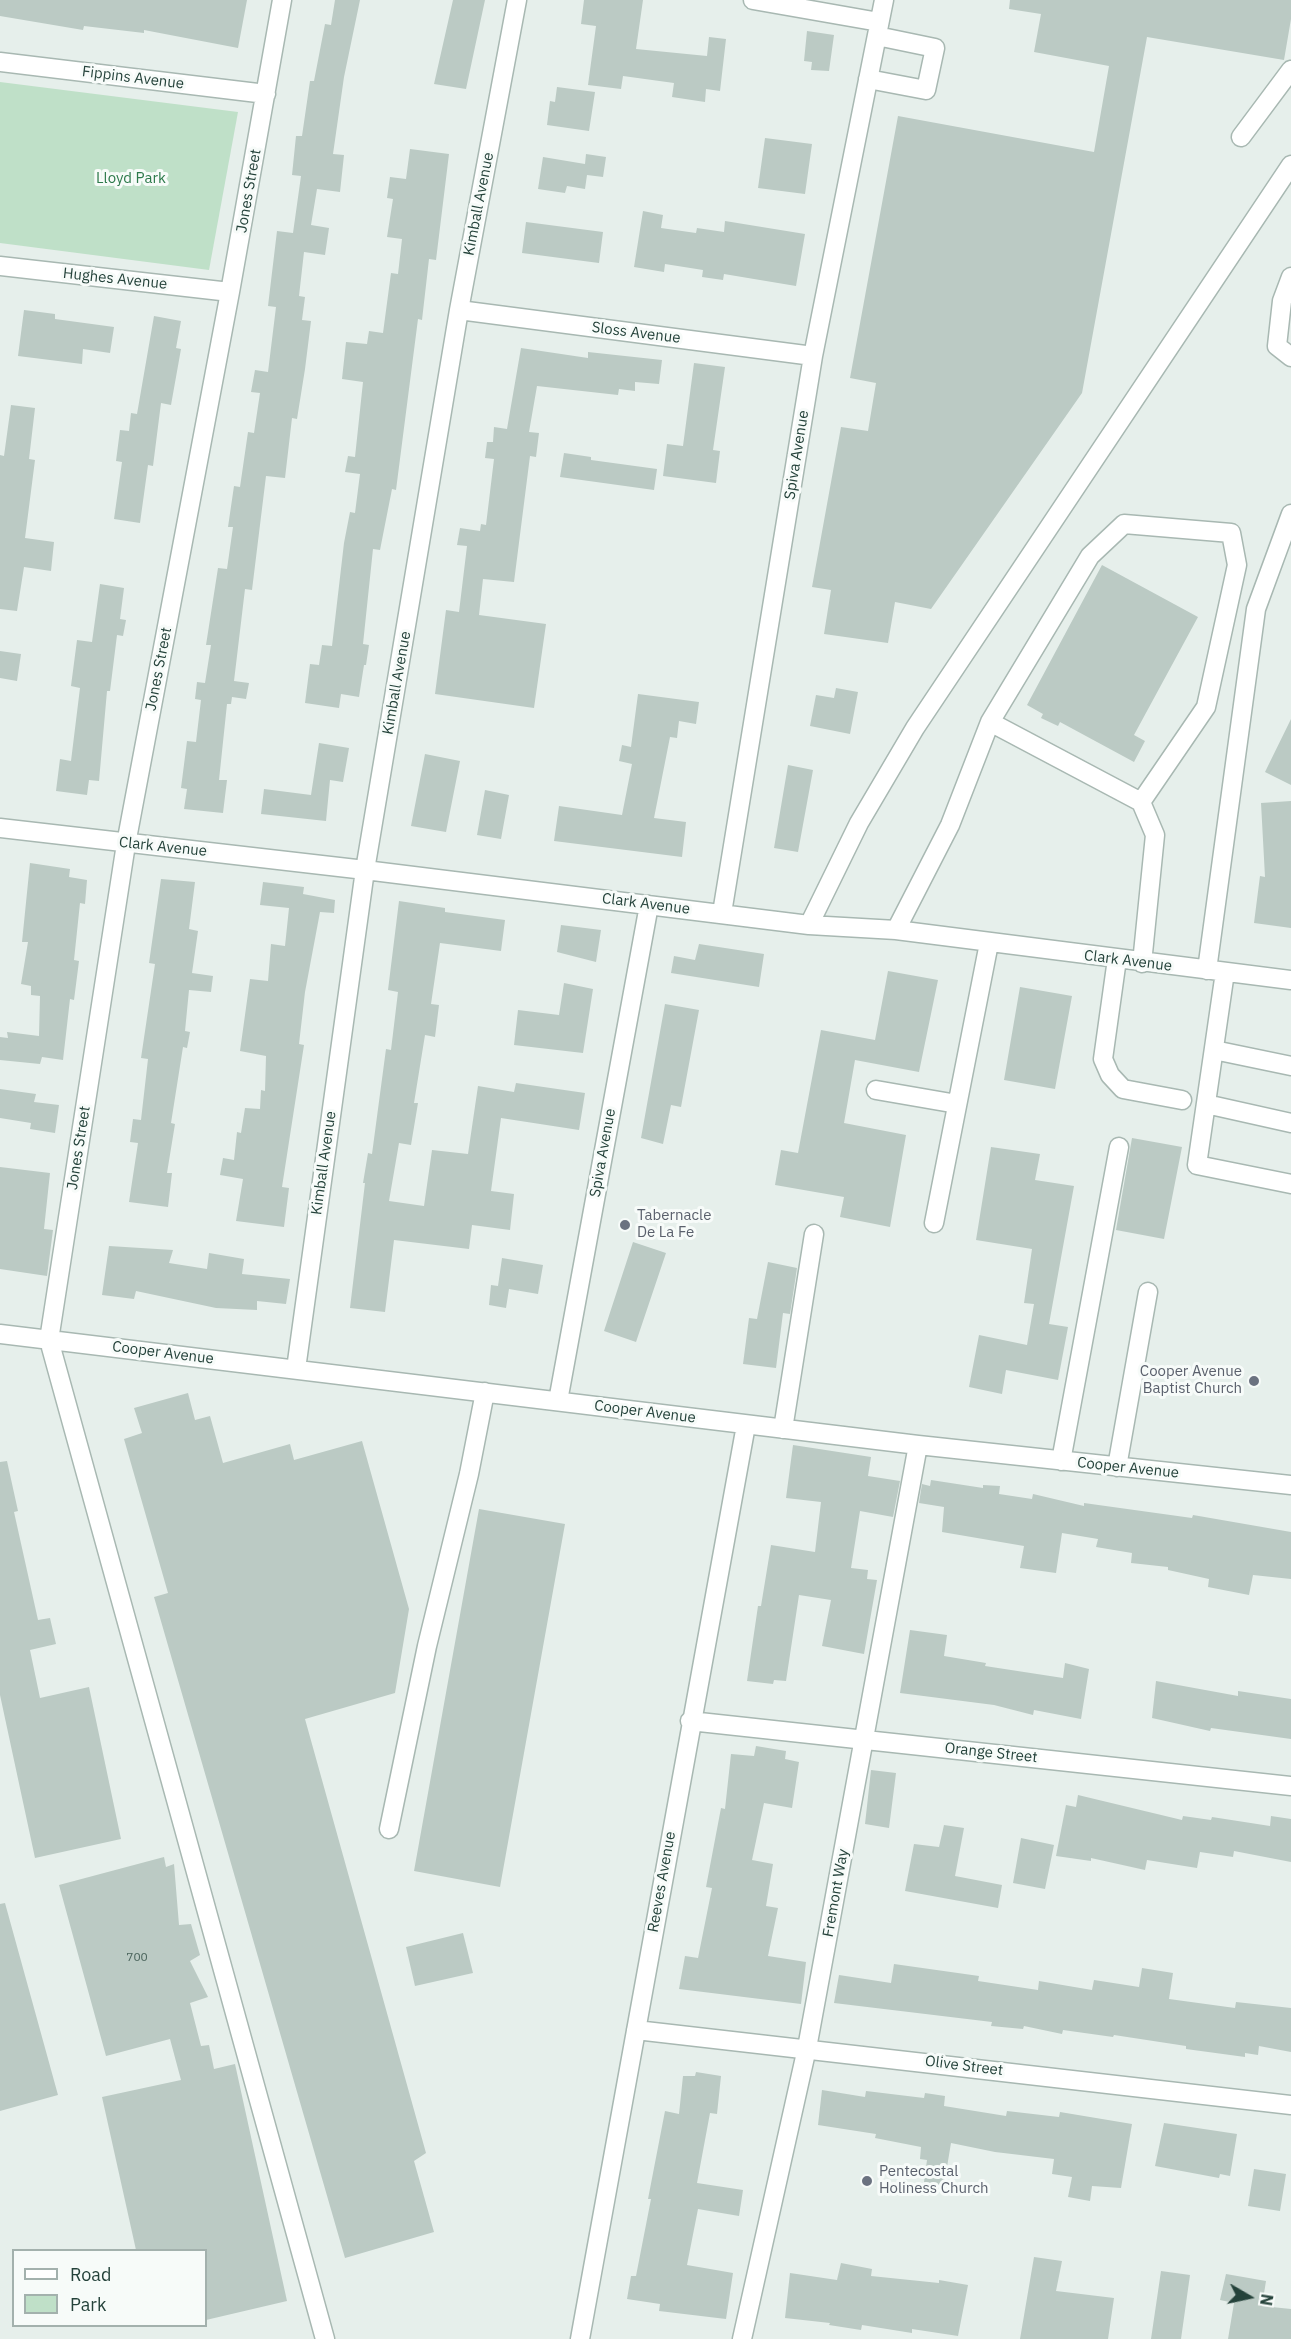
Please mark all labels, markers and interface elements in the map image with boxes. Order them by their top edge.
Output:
street label: Fippins Avenue [81,63,185,93]
street label: Jones Street [233,148,265,234]
street label: Kimball Avenue [460,151,498,257]
park label: Lloyd Park [96,170,166,188]
street label: Hughes Avenue [62,265,168,293]
street label: Sloss Avenue [591,319,681,347]
street label: Spiva Avenue [781,409,813,501]
street label: Jones Street [142,626,176,712]
street label: Kimball Avenue [379,630,415,736]
street label: Clark Avenue [118,833,208,861]
street label: Clark Avenue [601,890,691,918]
street label: Clark Avenue [1083,947,1173,975]
street label: Jones Street [63,1105,95,1191]
street label: Spiva Avenue [586,1107,620,1199]
street label: Kimball Avenue [308,1110,340,1216]
place label: Tabernacle De La Fe [637,1207,711,1242]
marker: Tabernacle De La Fe [618,1218,632,1232]
street label: Cooper Avenue [111,1338,215,1368]
place label: Cooper Avenue Baptist Church [1140,1363,1242,1398]
marker: Cooper Avenue Baptist Church [1247,1374,1261,1388]
street label: Cooper Avenue [593,1397,697,1427]
street label: Cooper Avenue [1076,1454,1180,1482]
street label: Orange Street [944,1739,1038,1767]
street label: Reeves Avenue [644,1830,680,1934]
street label: Fremont Way [819,1848,853,1938]
house number: 700 [126,1951,148,1965]
street label: Olive Street [924,2052,1004,2080]
place label: Pentecostal Holiness Church [879,2163,988,2198]
marker: Pentecostal Holiness Church [860,2174,874,2188]
legend [12,2249,207,2327]
text: Road [70,2263,111,2286]
north arrow [1219,2267,1279,2327]
text: Park [70,2293,106,2316]
text: N [1256,2293,1278,2307]

